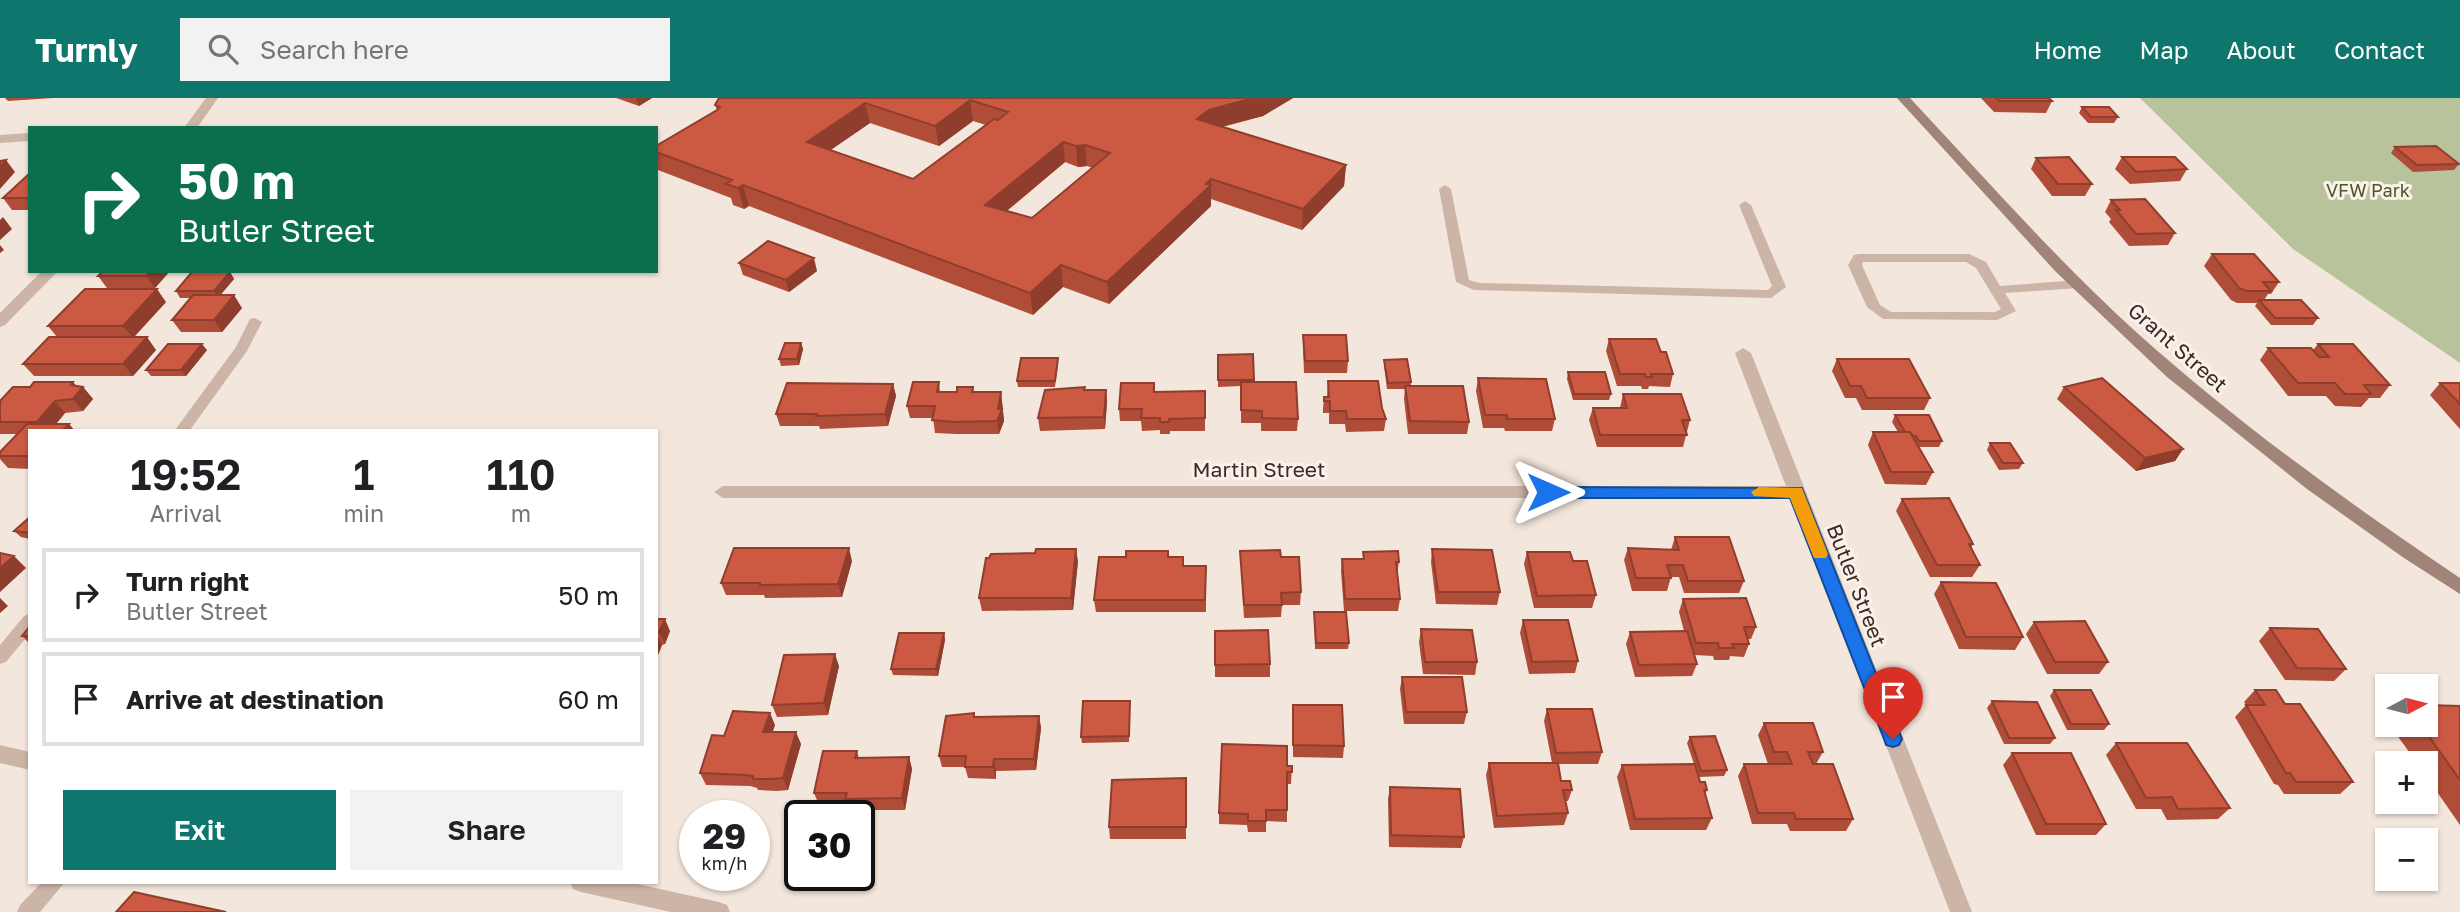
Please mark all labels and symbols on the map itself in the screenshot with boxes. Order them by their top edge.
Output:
park label: VFW Park [2326,179,2410,201]
street label: Grant Street [2123,297,2233,397]
position arrow [1511,455,1585,529]
street label: Martin Street [1193,456,1325,482]
street label: Butler Street [1822,520,1892,650]
pin [1863,667,1923,739]
north arrow [2375,674,2438,737]
speed limit sign: 30 [784,800,875,891]

